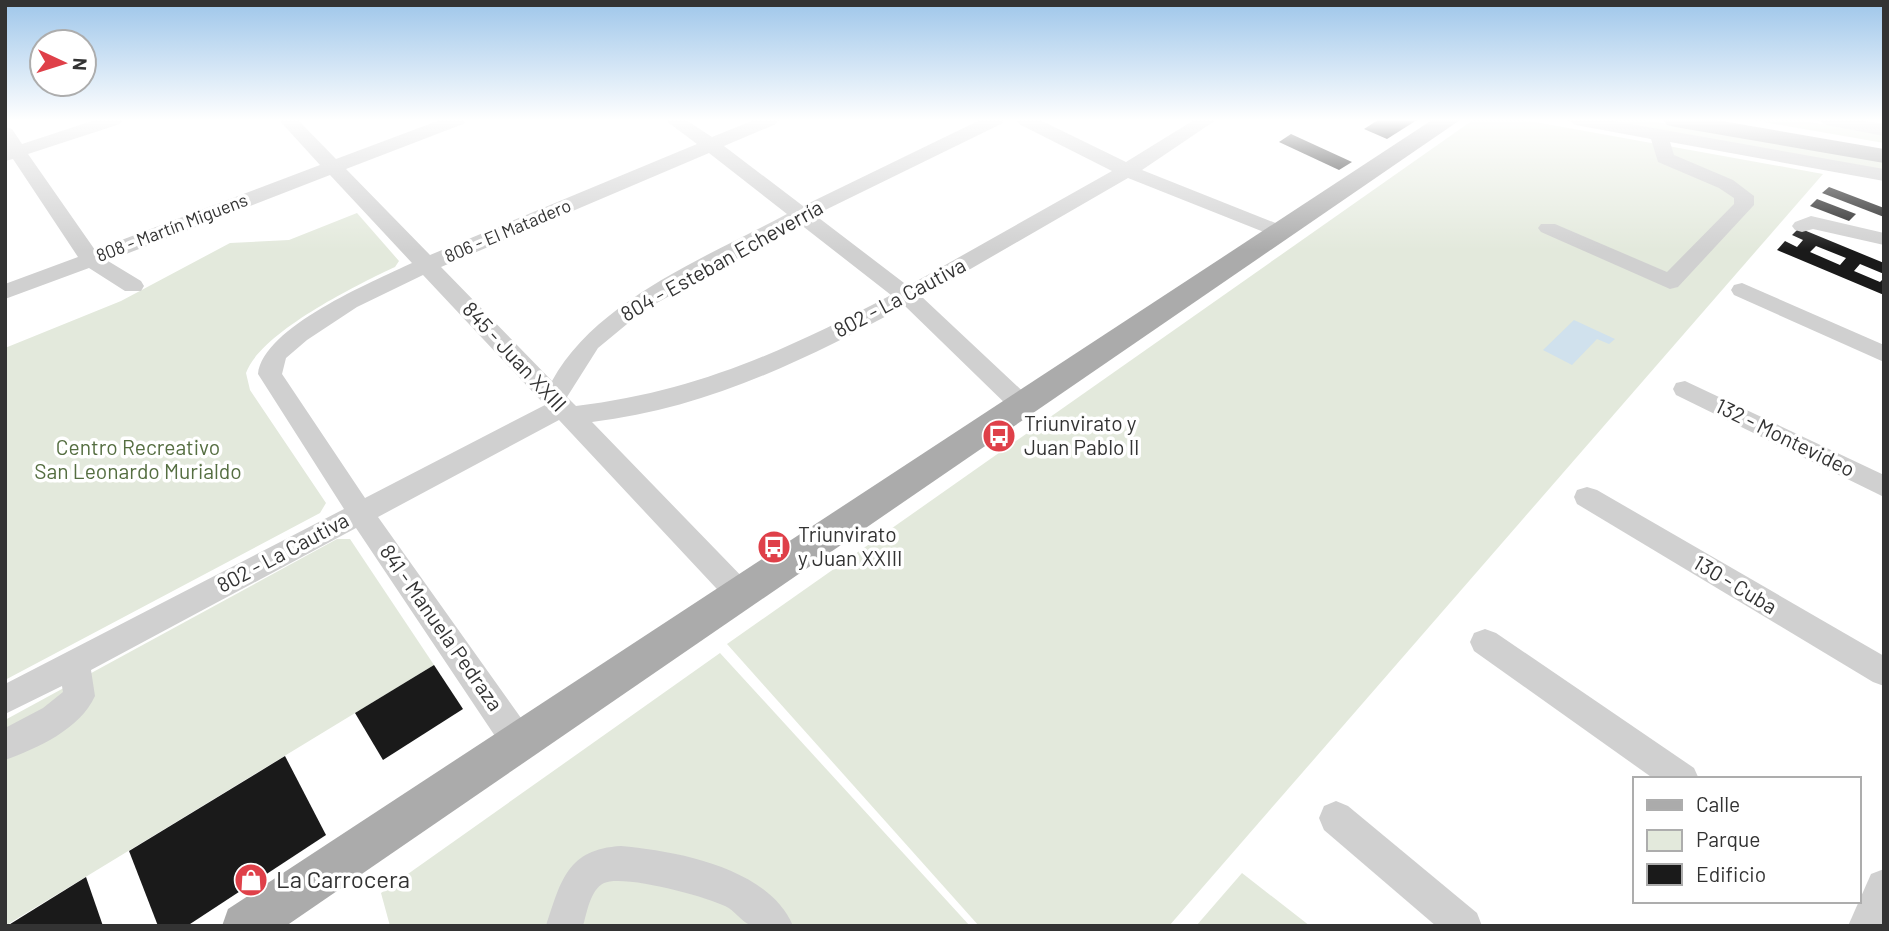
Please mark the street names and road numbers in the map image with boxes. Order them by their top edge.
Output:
street label: 808 - Martín Miguens [93,188,250,266]
street label: 806 - El Matadero [441,194,574,267]
street label: 804 - Esteban Echeverría [616,194,827,326]
street label: 802 - La Cautiva [829,251,969,342]
street label: 845 - Juan XXIII [458,296,572,416]
street label: 132 - Montevideo [1712,392,1859,481]
street label: 802 - La Cautiva [212,506,352,597]
street label: 841 - Manuela Pedraza [375,539,509,715]
street label: 130 - Cuba [1690,549,1782,618]

